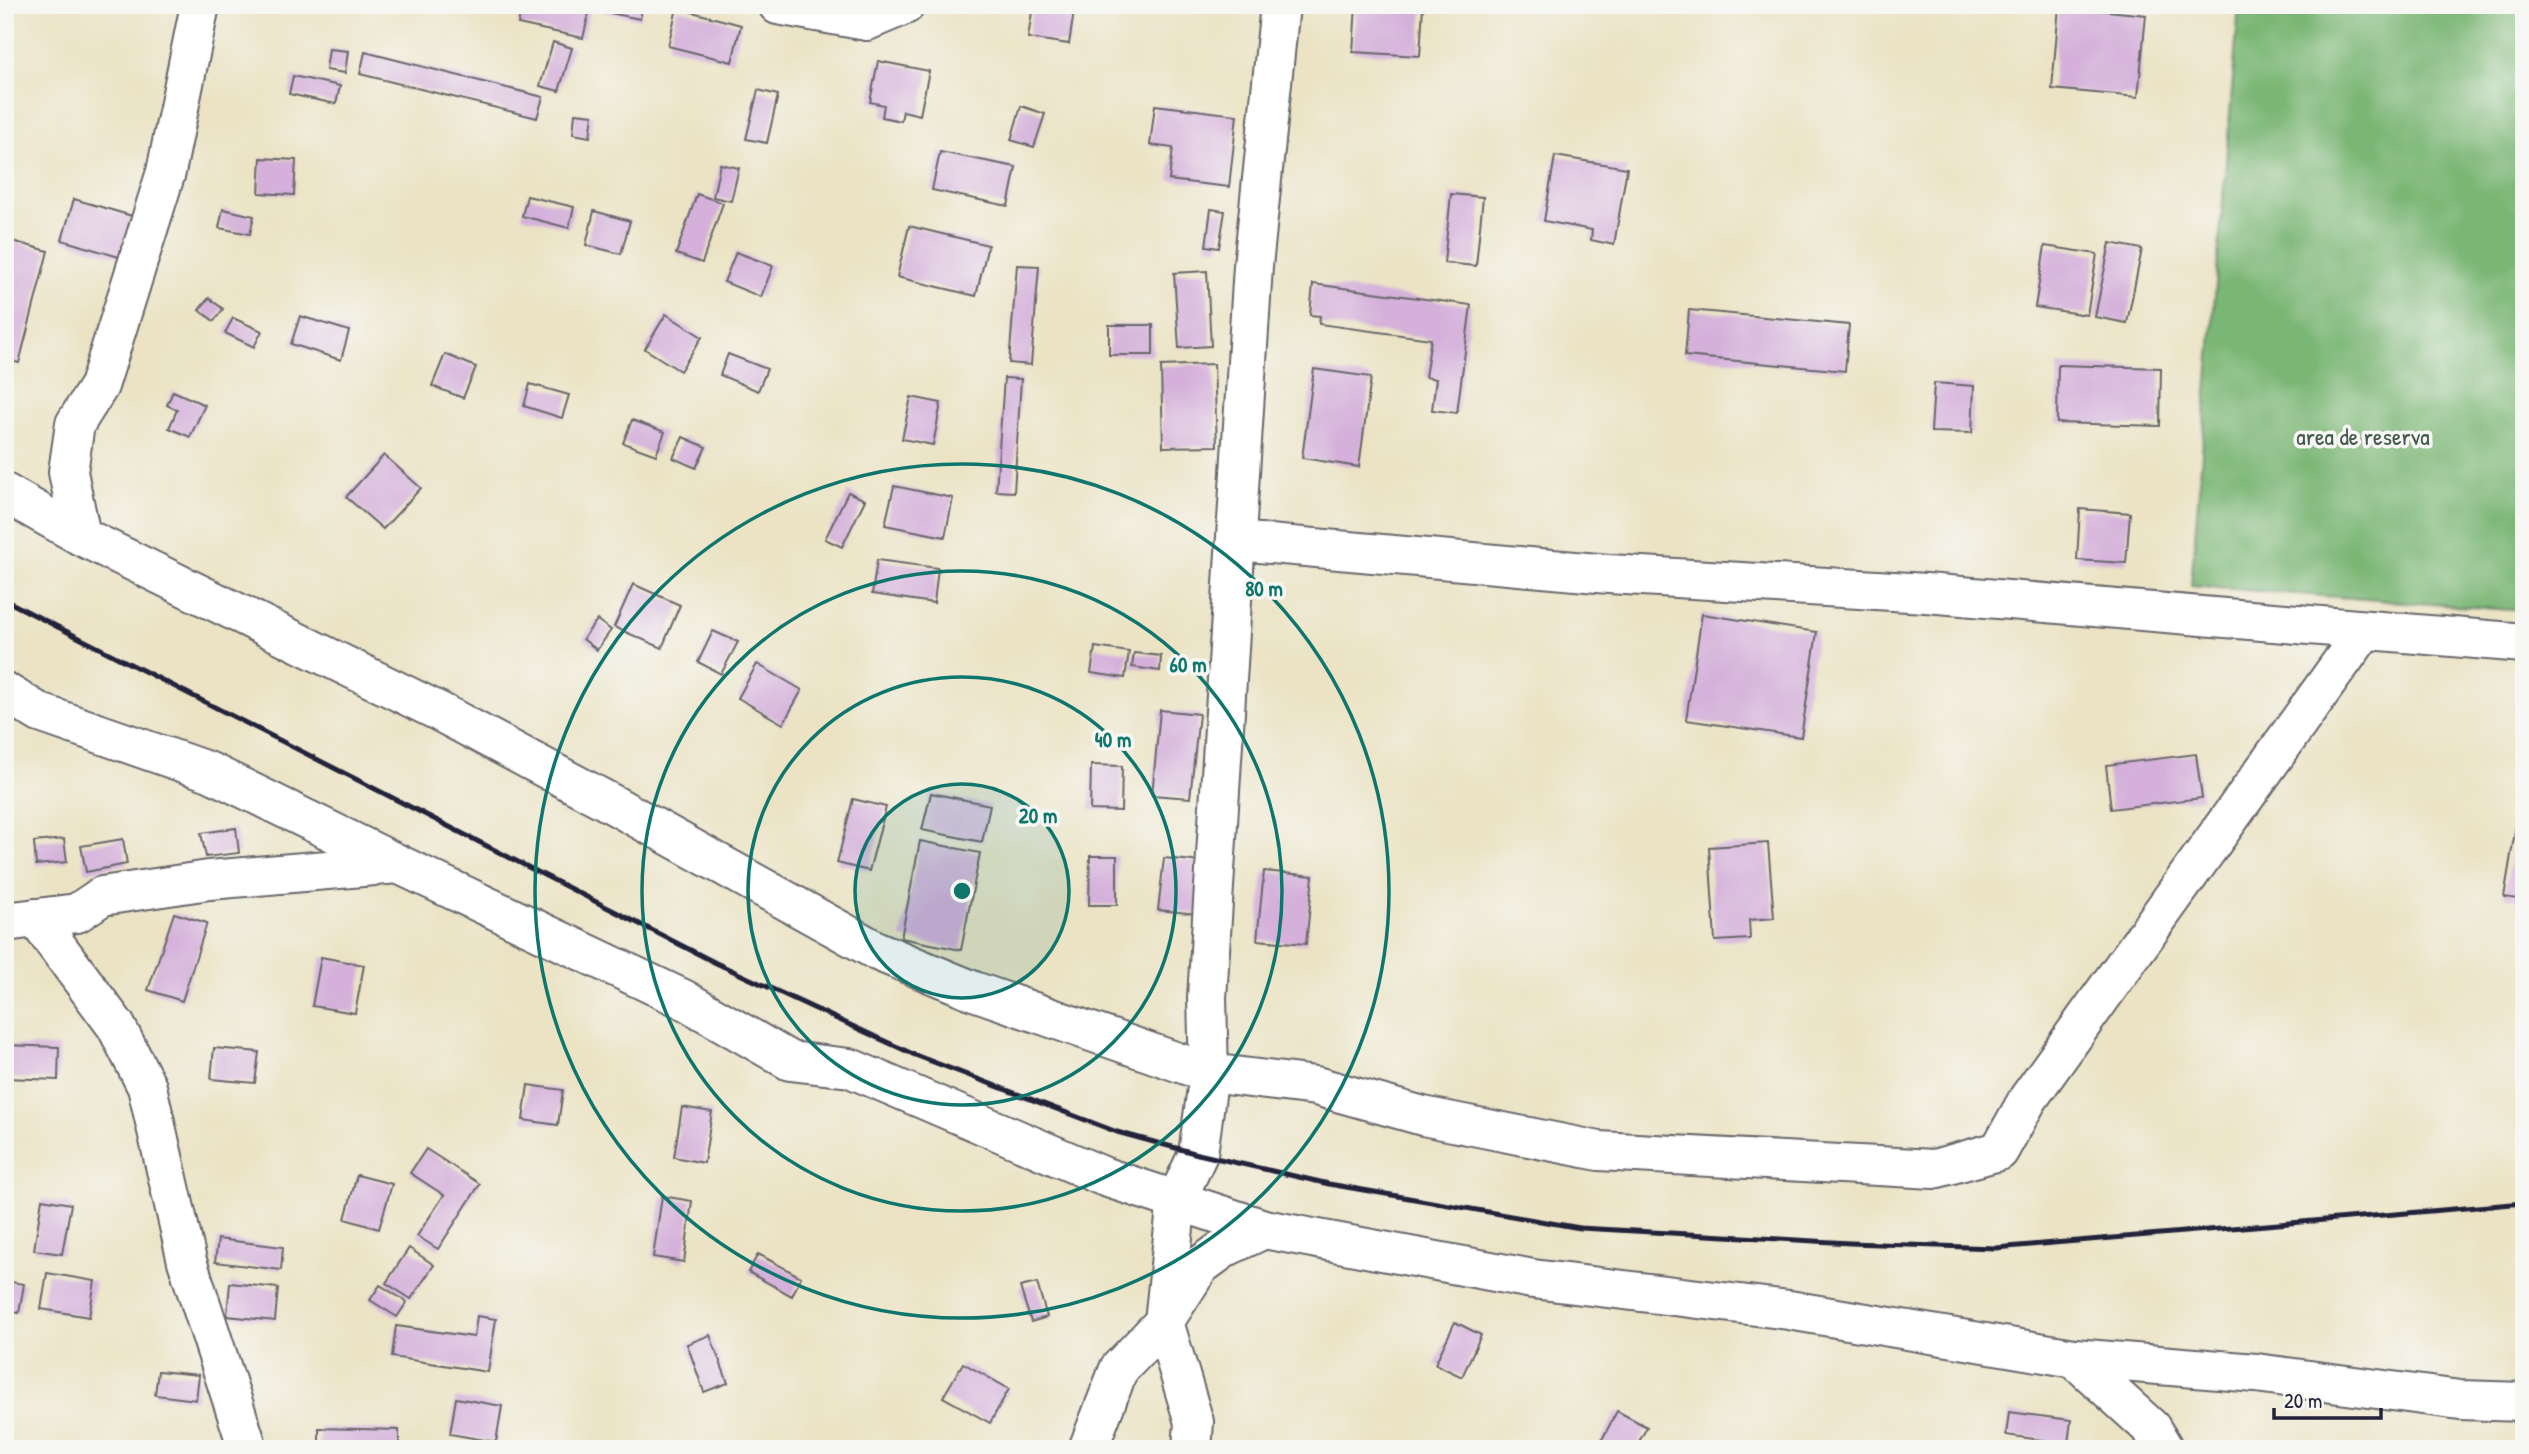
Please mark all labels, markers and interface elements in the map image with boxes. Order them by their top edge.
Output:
park label: area de reserva [2296,420,2430,452]
text: 80 m [1245,574,1283,603]
text: 60 m [1170,650,1206,679]
text: 40 m [1095,725,1131,754]
text: 20 m [1019,801,1057,830]
centre of rings [950,879,974,903]
scale bar [2274,1377,2380,1421]
text: 20 m [2284,1386,2322,1415]

